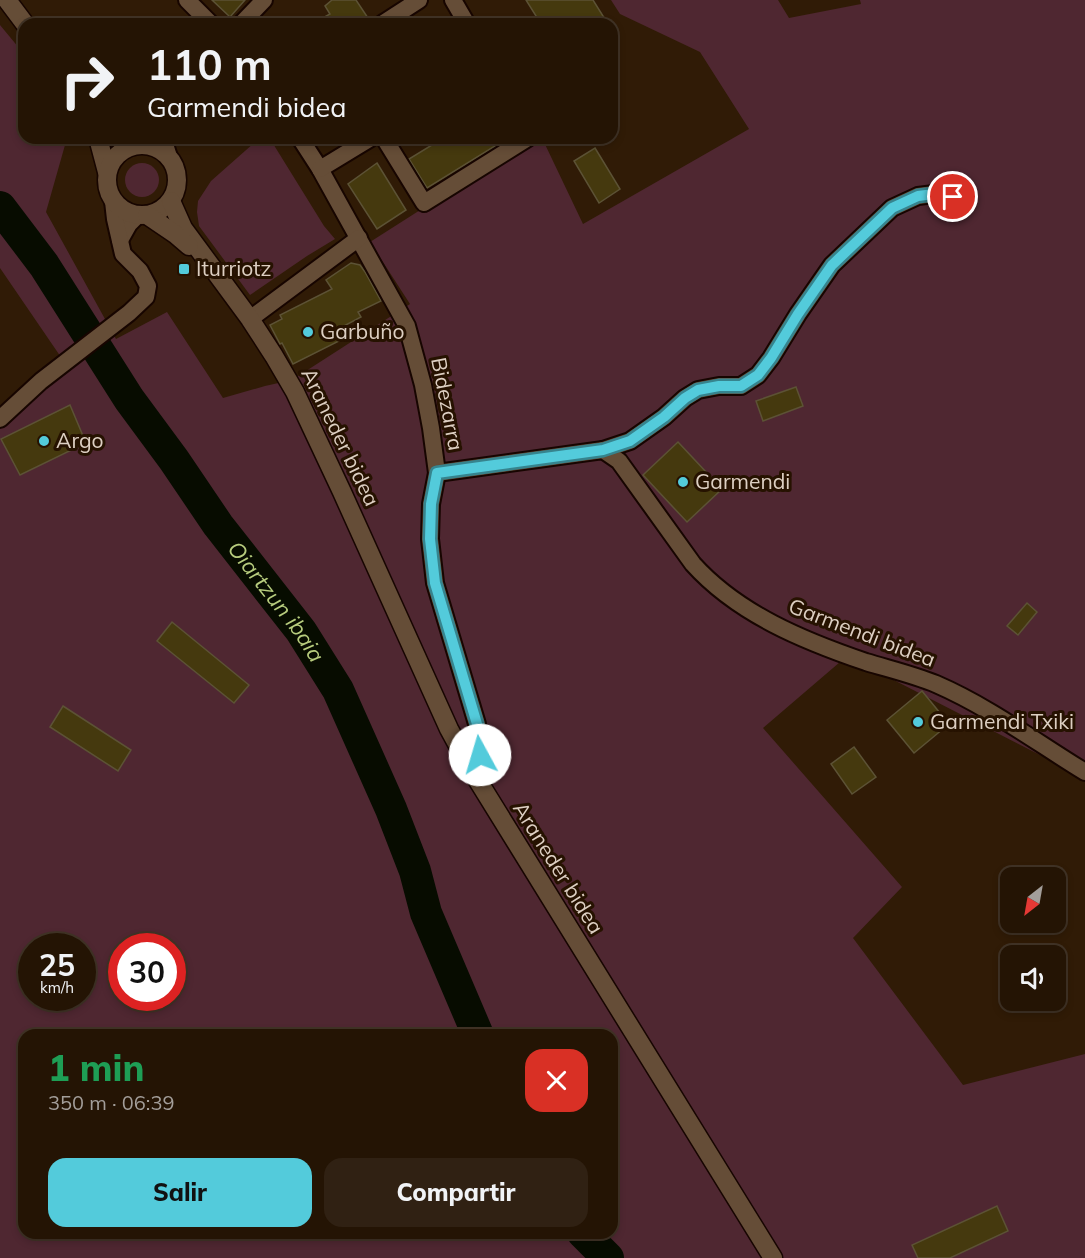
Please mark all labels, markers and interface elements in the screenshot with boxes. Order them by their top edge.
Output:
text: 110 m [147,38,272,91]
icon: right [48,42,126,120]
text: Garmendi bidea [147,90,346,124]
pin [927,171,978,222]
icon: arrive [936,180,969,213]
place label: Iturriotz [196,255,271,281]
marker: Iturriotz [177,262,191,276]
place label: Garbuño [320,318,405,344]
marker: Garbuño [301,325,315,339]
street label: Bidezarra [426,355,470,453]
street label: Araneder bidea [296,363,386,510]
place label: Argo [56,427,104,453]
marker: Argo [37,434,51,448]
place label: Garmendi [695,468,790,494]
marker: Garmendi [676,475,690,489]
water label: Oiartzun ibaia [222,535,331,667]
street label: Garmendi bidea [785,592,939,672]
place label: Garmendi Txiki [930,708,1074,734]
marker: Garmendi Txiki [911,715,925,729]
position arrow [448,723,512,787]
street label: Araneder bidea [508,797,610,938]
north arrow [1000,867,1066,933]
map controls [1000,867,1066,1011]
speed limit sign: 30 [108,933,186,1011]
button: sound [1000,945,1066,1011]
text: 25 [39,946,75,984]
text: km/h [40,978,74,997]
text: 1 min [48,1045,144,1090]
button: close [525,1049,588,1112]
text: 350 m · 06:39 [48,1090,174,1115]
button: Salir [48,1158,312,1227]
button: Compartir [324,1158,588,1227]

